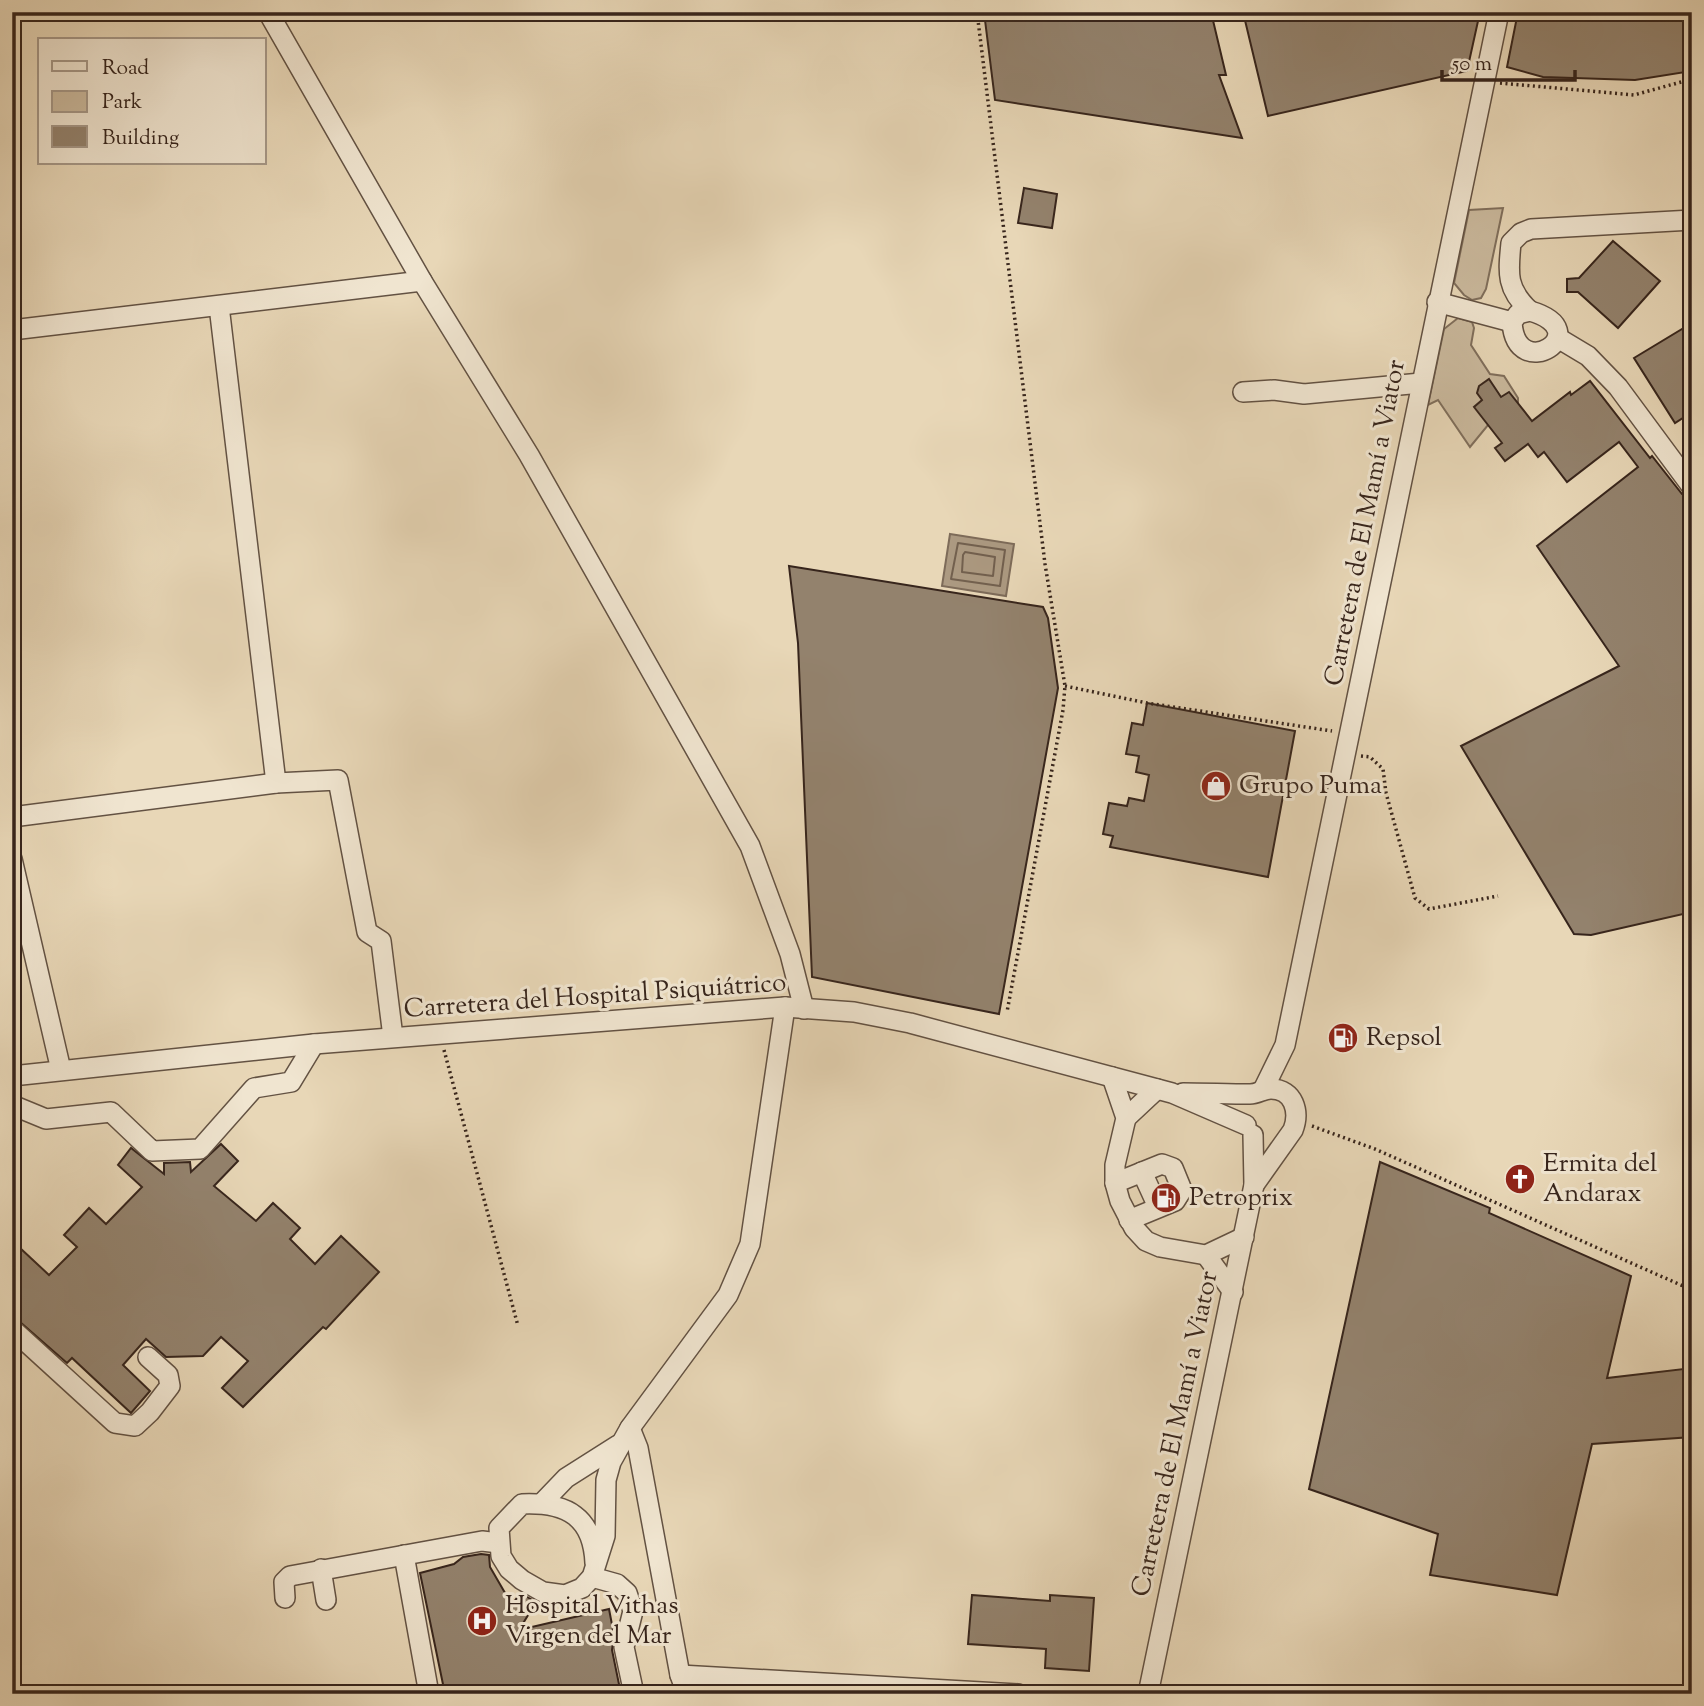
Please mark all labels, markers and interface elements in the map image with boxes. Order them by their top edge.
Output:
legend [38,38,266,164]
scale bar [1442,38,1574,82]
text: 50 m [1451,50,1492,80]
text: Road [102,54,149,84]
text: Park [102,88,143,118]
text: Building [102,124,179,154]
street label: Carretera de El Mamí a Viator [1316,356,1416,689]
place label: Grupo Puma [1239,768,1382,805]
shop icon: Grupo Puma [1199,769,1233,803]
street label: Carretera del Hospital Psiquiátrico [402,965,788,1029]
place label: Repsol [1366,1020,1442,1057]
fuel station icon: Repsol [1326,1021,1360,1055]
place label: Ermita del Andarax [1543,1146,1657,1213]
church icon: Ermita del Andarax [1503,1162,1537,1196]
place label: Petroprix [1189,1180,1293,1217]
fuel station icon: Petroprix [1149,1181,1183,1215]
street label: Carretera de El Mamí a Viator [1123,1268,1229,1600]
place label: Hospital Vithas Virgen del Mar [505,1588,678,1655]
hospital icon: Hospital Vithas Virgen del Mar [465,1604,499,1638]

